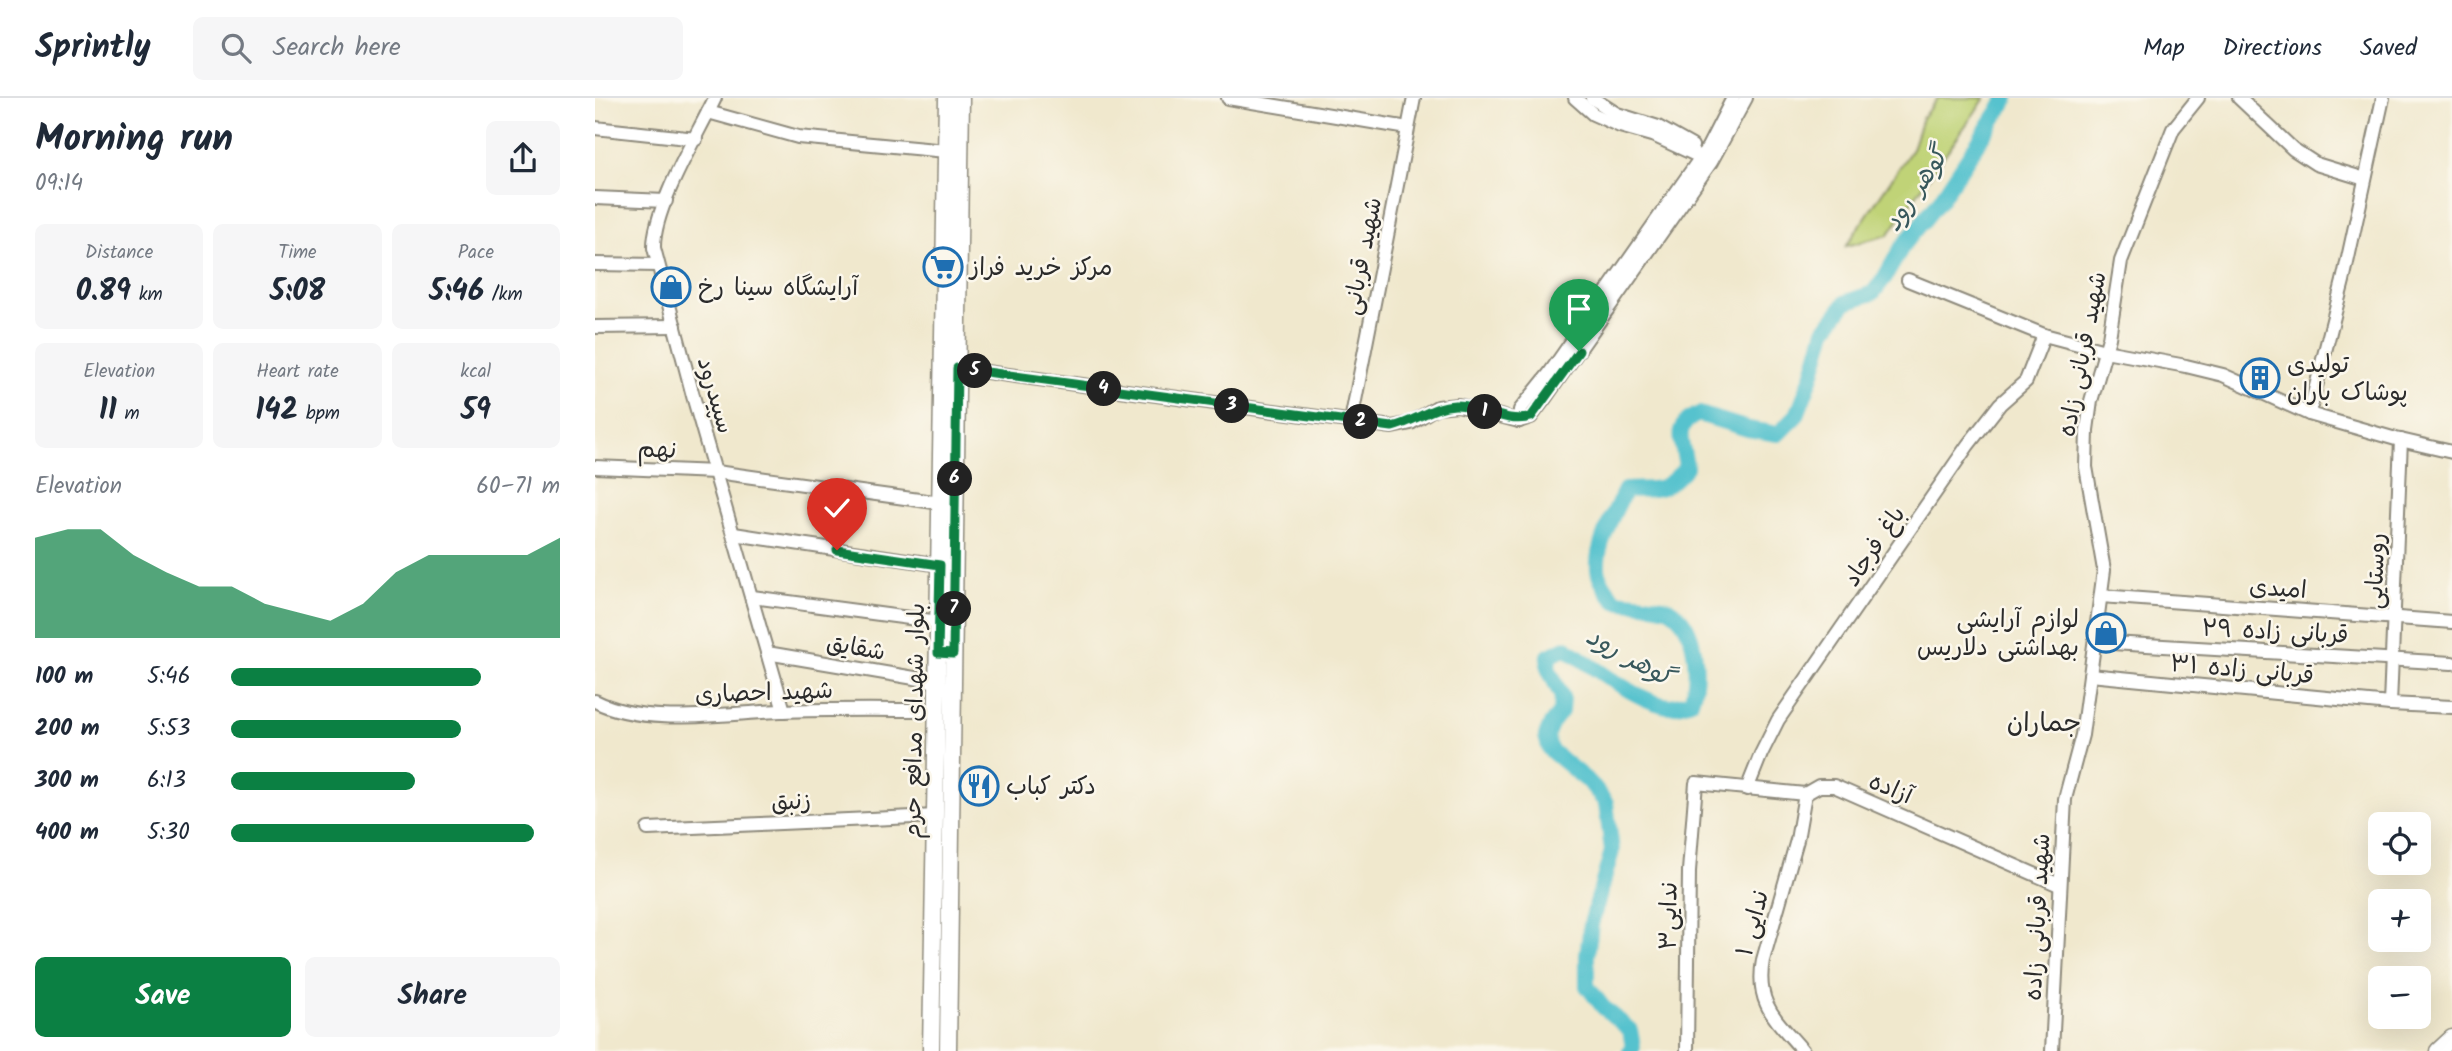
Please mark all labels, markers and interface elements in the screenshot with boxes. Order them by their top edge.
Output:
search box [193,17,683,80]
text: Sprintly [35,22,151,75]
text: Search here [273,27,401,69]
icon: search [217,29,255,67]
text: Map [2143,29,2185,68]
text: Directions [2223,29,2322,68]
text: Saved [2360,29,2417,68]
text: Morning run [35,110,233,170]
button: share [486,121,560,195]
water label: گوهر رود [1873,135,1963,241]
text: 09:14 [35,166,83,202]
street label: شهید قربانی [1333,194,1394,318]
text: Distance [85,238,153,268]
text: Time [278,238,317,268]
text: Pace [458,238,494,268]
supermarket icon: مرکز خرید فراز [922,246,964,288]
place label: مرکز خرید فراز [968,249,1112,288]
shop icon: آرایشگاه سینا رخ [650,266,692,308]
text: 0.89 [76,268,131,316]
text: 5:08 [270,268,325,316]
text: 5:46 [429,268,484,316]
street label: شهید قربانی زاده [2048,268,2119,440]
place label: آرایشگاه سینا رخ [698,269,859,308]
pin [1549,279,1609,351]
text: km [131,280,163,310]
text: /km [484,280,523,310]
icon: arrive [1560,290,1598,328]
place label: تولیدی پوشاک باران [2287,346,2408,413]
street label: سپیدرود [685,352,744,438]
pin: 5 [957,354,993,388]
text: 5 [970,355,979,385]
text: Elevation [83,357,155,387]
text: Heart rate [256,357,339,387]
text: kcal [460,357,491,387]
building icon: تولیدی پوشاک باران [2239,357,2281,399]
pin: 4 [1086,372,1121,406]
text: 4 [1098,373,1109,403]
text: 11 [99,387,117,435]
text: 142 [255,387,298,435]
text: 59 [461,387,491,435]
pin: 3 [1215,388,1249,424]
text: 3 [1226,390,1237,420]
pin: 1 [1467,394,1503,430]
text: 1 [1482,396,1487,426]
text: m [117,399,140,429]
text: bpm [298,399,340,429]
pin: 2 [1343,404,1379,440]
text: 2 [1355,406,1366,436]
street label: نهم [637,430,677,471]
pin: 6 [937,462,973,496]
text: 6 [949,463,960,493]
text: Elevation [35,469,122,505]
text: 60–71 m [476,469,560,505]
pin [807,478,867,550]
icon: check [818,489,856,527]
street label: باغ فرجاد [1834,498,1917,595]
street label: روستایی [2356,532,2397,610]
street label: امیدی [2248,568,2308,611]
pin: 7 [937,592,971,626]
text: 7 [949,593,958,623]
place label: لوازم آرایشی بهداشتی دلاریس [1917,601,2079,668]
street label: بلوار شهدای مدافع حرم [894,603,937,839]
street label: قربانی زاده ۲۹ [2200,609,2349,656]
shop icon: لوازم آرایشی بهداشتی دلاریس [2085,612,2127,654]
water label: گوهر رود [1578,617,1685,701]
street label: شقایق [823,624,888,673]
street label: قربانی زاده ۳۱ [2168,645,2315,696]
text: 100 m [35,659,93,695]
text: 5:46 [147,659,190,695]
street label: شهید احصاری [694,672,834,715]
district label: جماران [2007,703,2081,745]
text: 200 m [35,711,100,747]
text: 5:53 [147,711,191,747]
text: 300 m [35,763,99,799]
text: 6:13 [147,763,186,799]
street label: آزاده [1862,763,1920,816]
restaurant icon: دکتر کباب [958,765,1000,807]
place label: دکتر کباب [1006,768,1096,807]
street label: زنبق [770,782,812,823]
map controls [2368,812,2431,1029]
button: locate [2368,812,2431,875]
text: 400 m [35,815,99,851]
text: 5:30 [147,815,190,851]
street label: شهید قربانی زاده [2015,832,2062,1002]
street label: ندایی۳ [1649,881,1690,951]
street label: ندایی ۱ [1726,886,1781,961]
button: + [2368,889,2431,952]
button: Save [35,957,291,1037]
button: Share [305,957,560,1037]
button: − [2368,966,2431,1029]

